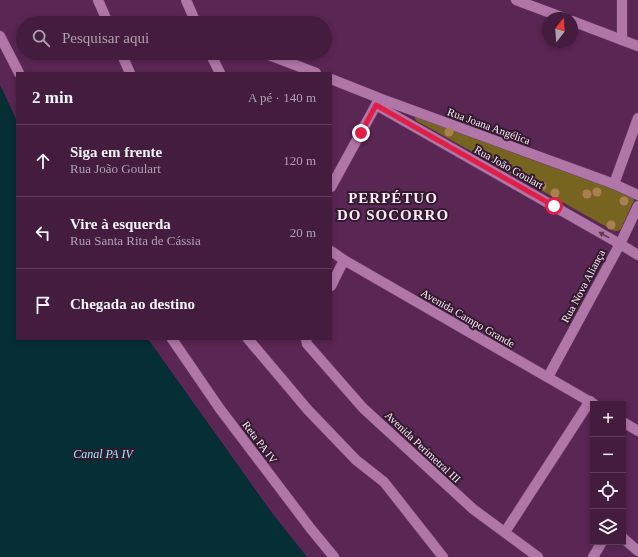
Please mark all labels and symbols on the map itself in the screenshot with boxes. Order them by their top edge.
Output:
north arrow [542,12,578,48]
street label: Rua Joana Angélica [446,105,532,147]
route end [352,124,370,142]
street label: Rua João Goulart [472,143,546,191]
district label: PERPÉTUO DO SOCORRO [337,190,449,223]
route start [545,197,563,215]
one-way arrow [599,231,610,238]
street label: Rua Nova Aliança [559,247,607,324]
street label: Avenida Campo Grande [419,286,517,350]
street label: Avenida Perimetral III [383,409,463,485]
street label: Reta PA IV [240,419,280,466]
water label: Canal PA IV [73,447,134,461]

